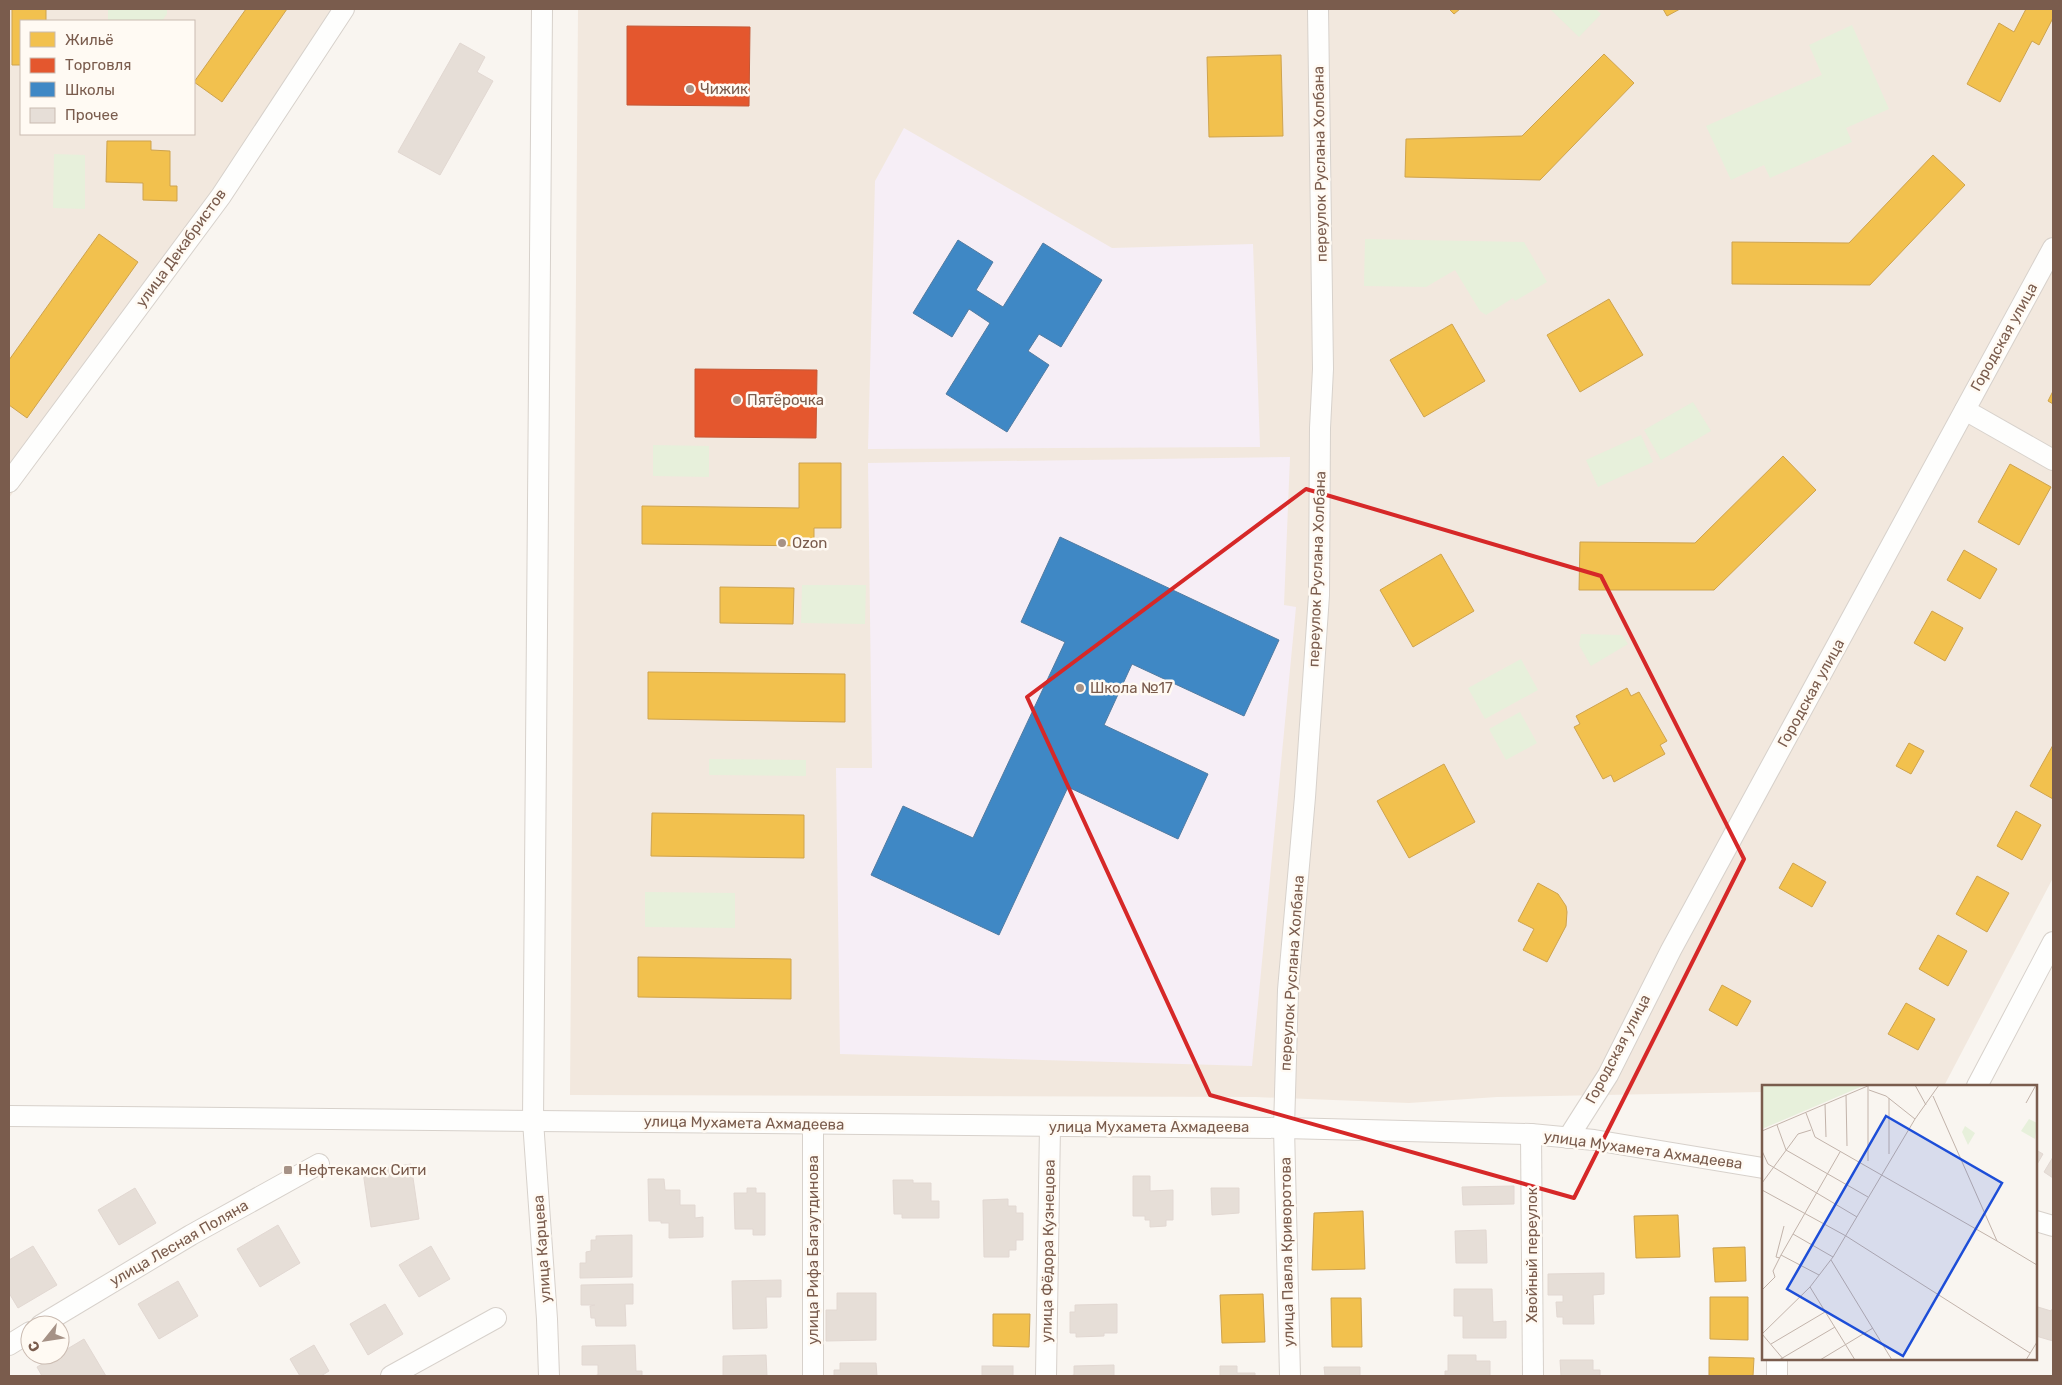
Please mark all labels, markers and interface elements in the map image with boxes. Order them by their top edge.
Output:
legend [20,20,195,135]
text: Жильё [65,31,114,49]
text: Торговля [65,56,131,74]
street label: переулок Руслана Холбана [1309,66,1331,262]
place label: Чижик [700,80,748,98]
text: Школы [65,81,115,99]
marker: Чижик [684,83,696,95]
text: Прочее [65,106,118,124]
street label: улица Декабристов [132,185,230,311]
street label: Городская улица [1967,280,2041,394]
place label: Пятёрочка [747,391,824,409]
marker: Пятёрочка [731,394,743,406]
street label: переулок Руслана Холбана [1305,471,1329,667]
place label: Ozon [792,534,827,552]
marker: Ozon [776,537,788,549]
street label: Городская улица [1774,636,1848,750]
place label: Школа №17 [1090,679,1173,697]
marker: Школа №17 [1074,682,1086,694]
street label: переулок Руслана Холбана [1276,875,1308,1071]
street label: Городская улица [1582,991,1654,1107]
inset map [1762,1085,2037,1360]
street label: улица Мухамета Ахмадеева [643,1112,845,1134]
street label: улица Мухамета Ахмадеева [1049,1118,1249,1136]
street label: улица Мухамета Ахмадеева [1542,1127,1744,1173]
street label: улица Рифа Багаутдинова [804,1155,822,1345]
street label: улица Павла Криворотова [1276,1157,1298,1347]
street label: улица Фёдора Кузнецова [1037,1159,1059,1343]
place label: Нефтекамск Сити [298,1161,426,1179]
marker: Нефтекамск Сити [282,1164,294,1176]
street label: Хвойный переулок [1523,1187,1541,1323]
street label: улица Карцева [529,1195,555,1303]
street label: улица Лесная Поляна [107,1196,251,1290]
north arrow [20,1315,70,1365]
text: С [24,1338,44,1355]

